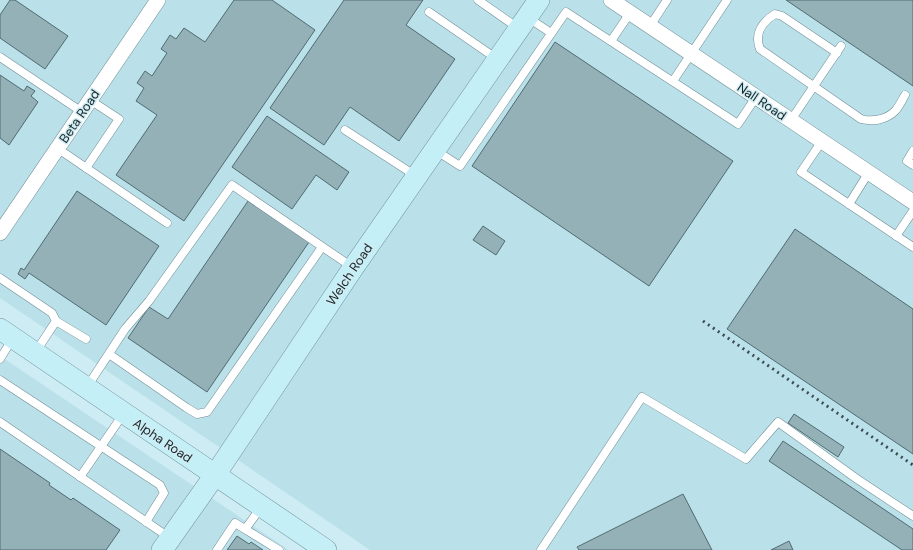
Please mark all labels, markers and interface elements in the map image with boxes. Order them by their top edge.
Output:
street label: Nall Road [734,79,790,124]
street label: Beta Road [55,86,103,146]
street label: Welch Road [323,240,376,308]
street label: Alpha Road [130,414,196,466]

